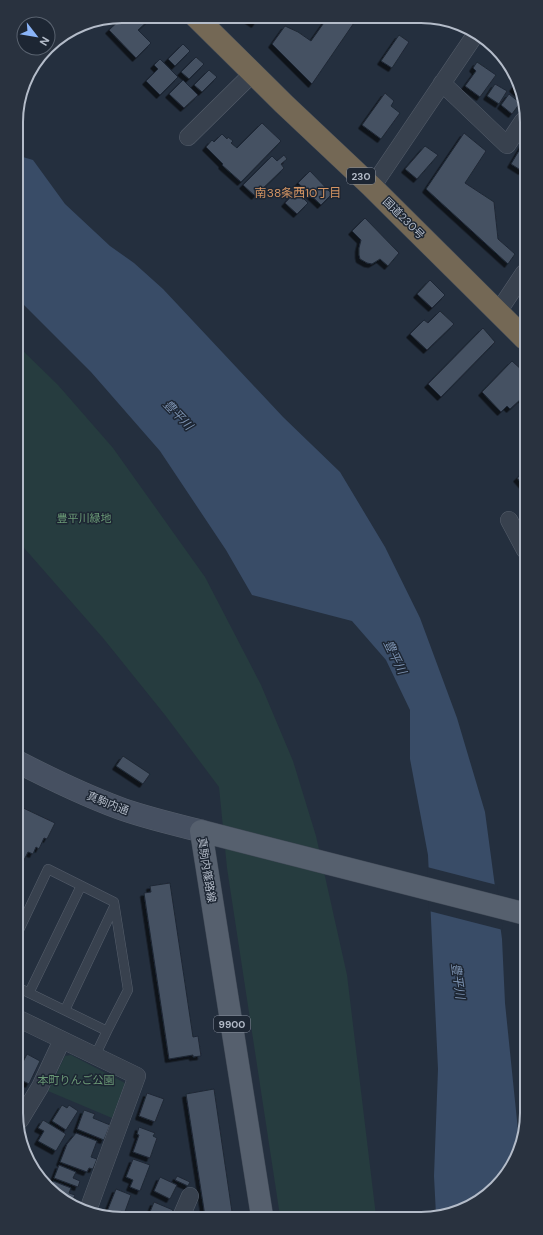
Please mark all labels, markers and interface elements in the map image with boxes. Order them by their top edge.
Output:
north arrow [16,16,56,56]
text: N [37,34,53,48]
road number: 230 [347,168,375,184]
district label: 南38条西10丁目 [255,185,341,201]
street label: 国道230号 [380,194,428,242]
water label: 豊平川 [160,396,198,435]
park label: 豊平川緑地 [57,511,112,525]
water label: 豊平川 [380,637,411,678]
street label: 真駒内通 [85,789,131,817]
street label: 真駒内篠路線 [195,836,219,904]
water label: 豊平川 [448,962,469,1002]
road number: 9900 [214,1016,250,1032]
park label: 本町りんご公園 [38,1073,115,1087]

